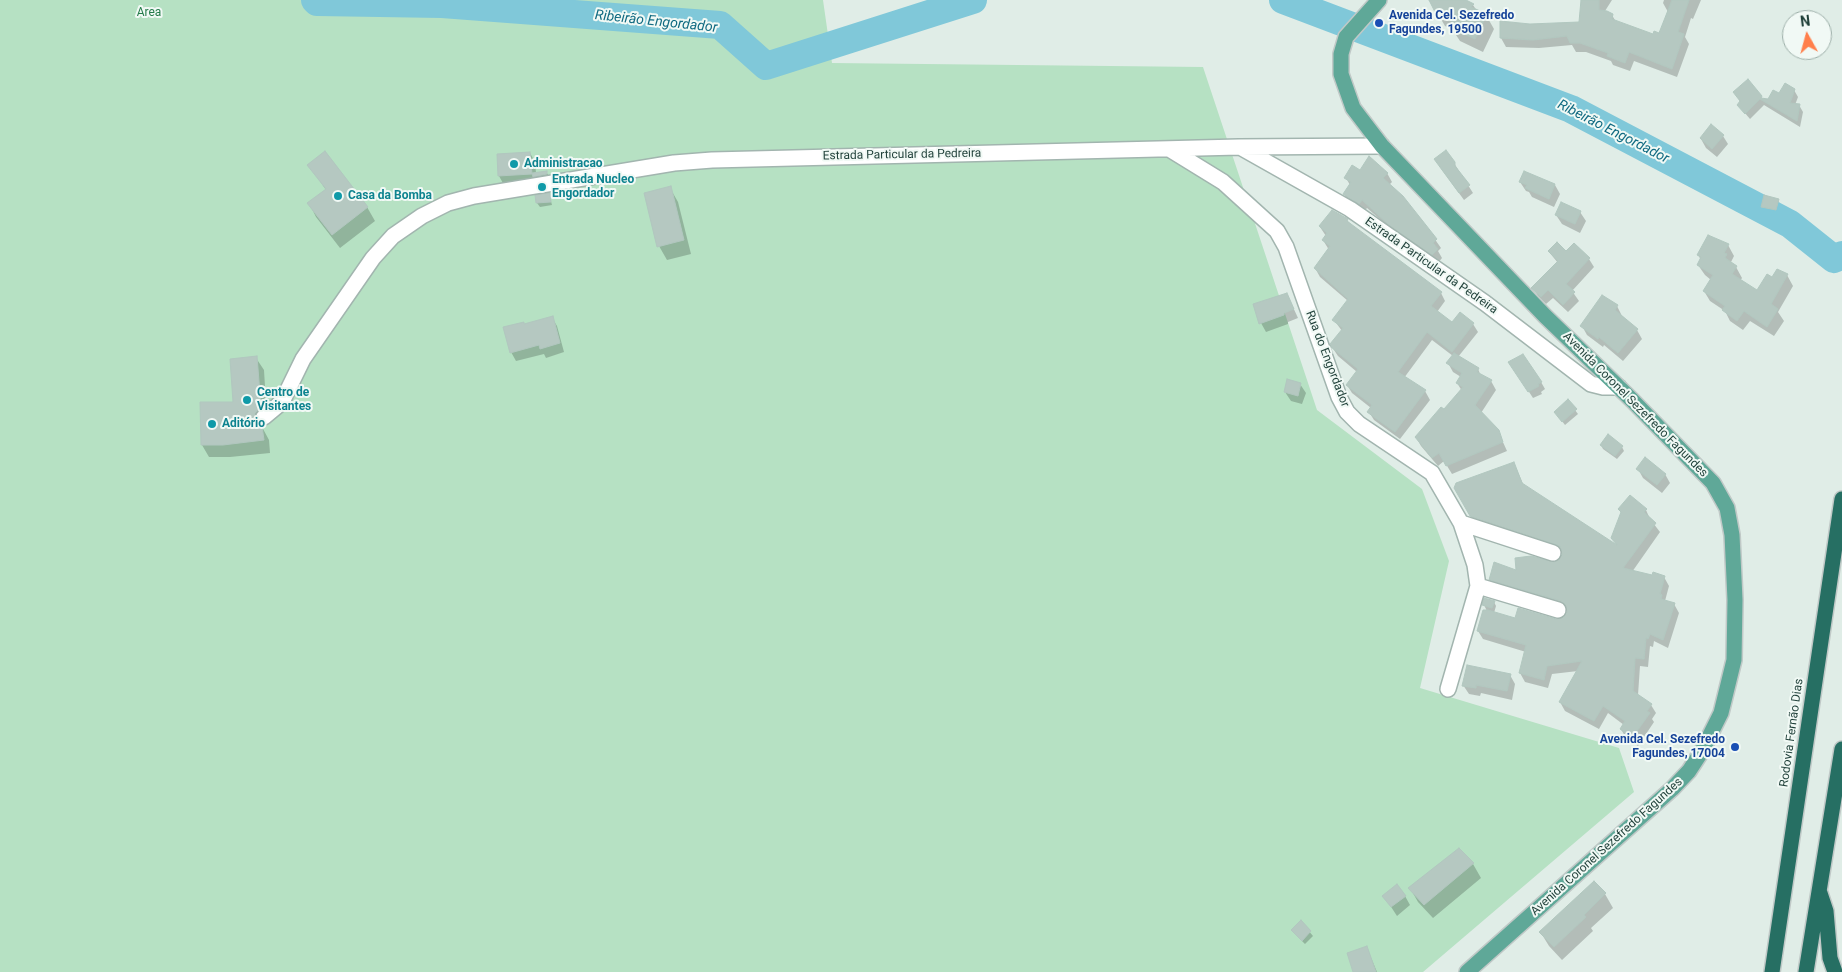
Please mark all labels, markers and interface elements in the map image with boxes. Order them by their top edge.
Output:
park label: Area [137,6,161,20]
water label: Ribeirão Engordador [594,7,718,37]
place label: Avenida Cel. Sezefredo Fagundes, 19500 [1389,9,1514,37]
north arrow [1782,10,1832,60]
text: N [1799,13,1811,30]
marker: Avenida Cel. Sezefredo Fagundes, 19500 [1373,17,1385,29]
water label: Ribeirão Engordador [1554,97,1672,167]
street label: Estrada Particular da Pedreira [823,146,981,164]
place label: Administracao [524,157,603,171]
marker: Administracao [508,158,520,170]
place label: Entrada Nucleo Engordador [552,173,634,201]
marker: Entrada Nucleo Engordador [536,181,548,193]
place label: Casa da Bomba [348,189,432,203]
marker: Casa da Bomba [332,190,344,202]
street label: Estrada Particular da Pedreira [1362,215,1500,317]
street label: Rua do Engordador [1302,309,1352,409]
street label: Avenida Coronel Sezefredo Fagundes [1560,330,1710,480]
place label: Centro de Visitantes [257,386,311,414]
marker: Centro de Visitantes [241,394,253,406]
place label: Aditório [222,417,265,431]
marker: Aditório [206,418,218,430]
street label: Rodovia Fernão Dias [1777,678,1807,788]
place label: Avenida Cel. Sezefredo Fagundes, 17004 [1600,733,1725,761]
marker: Avenida Cel. Sezefredo Fagundes, 17004 [1729,741,1741,753]
street label: Avenida Coronel Sezefredo Fagundes [1528,775,1686,919]

